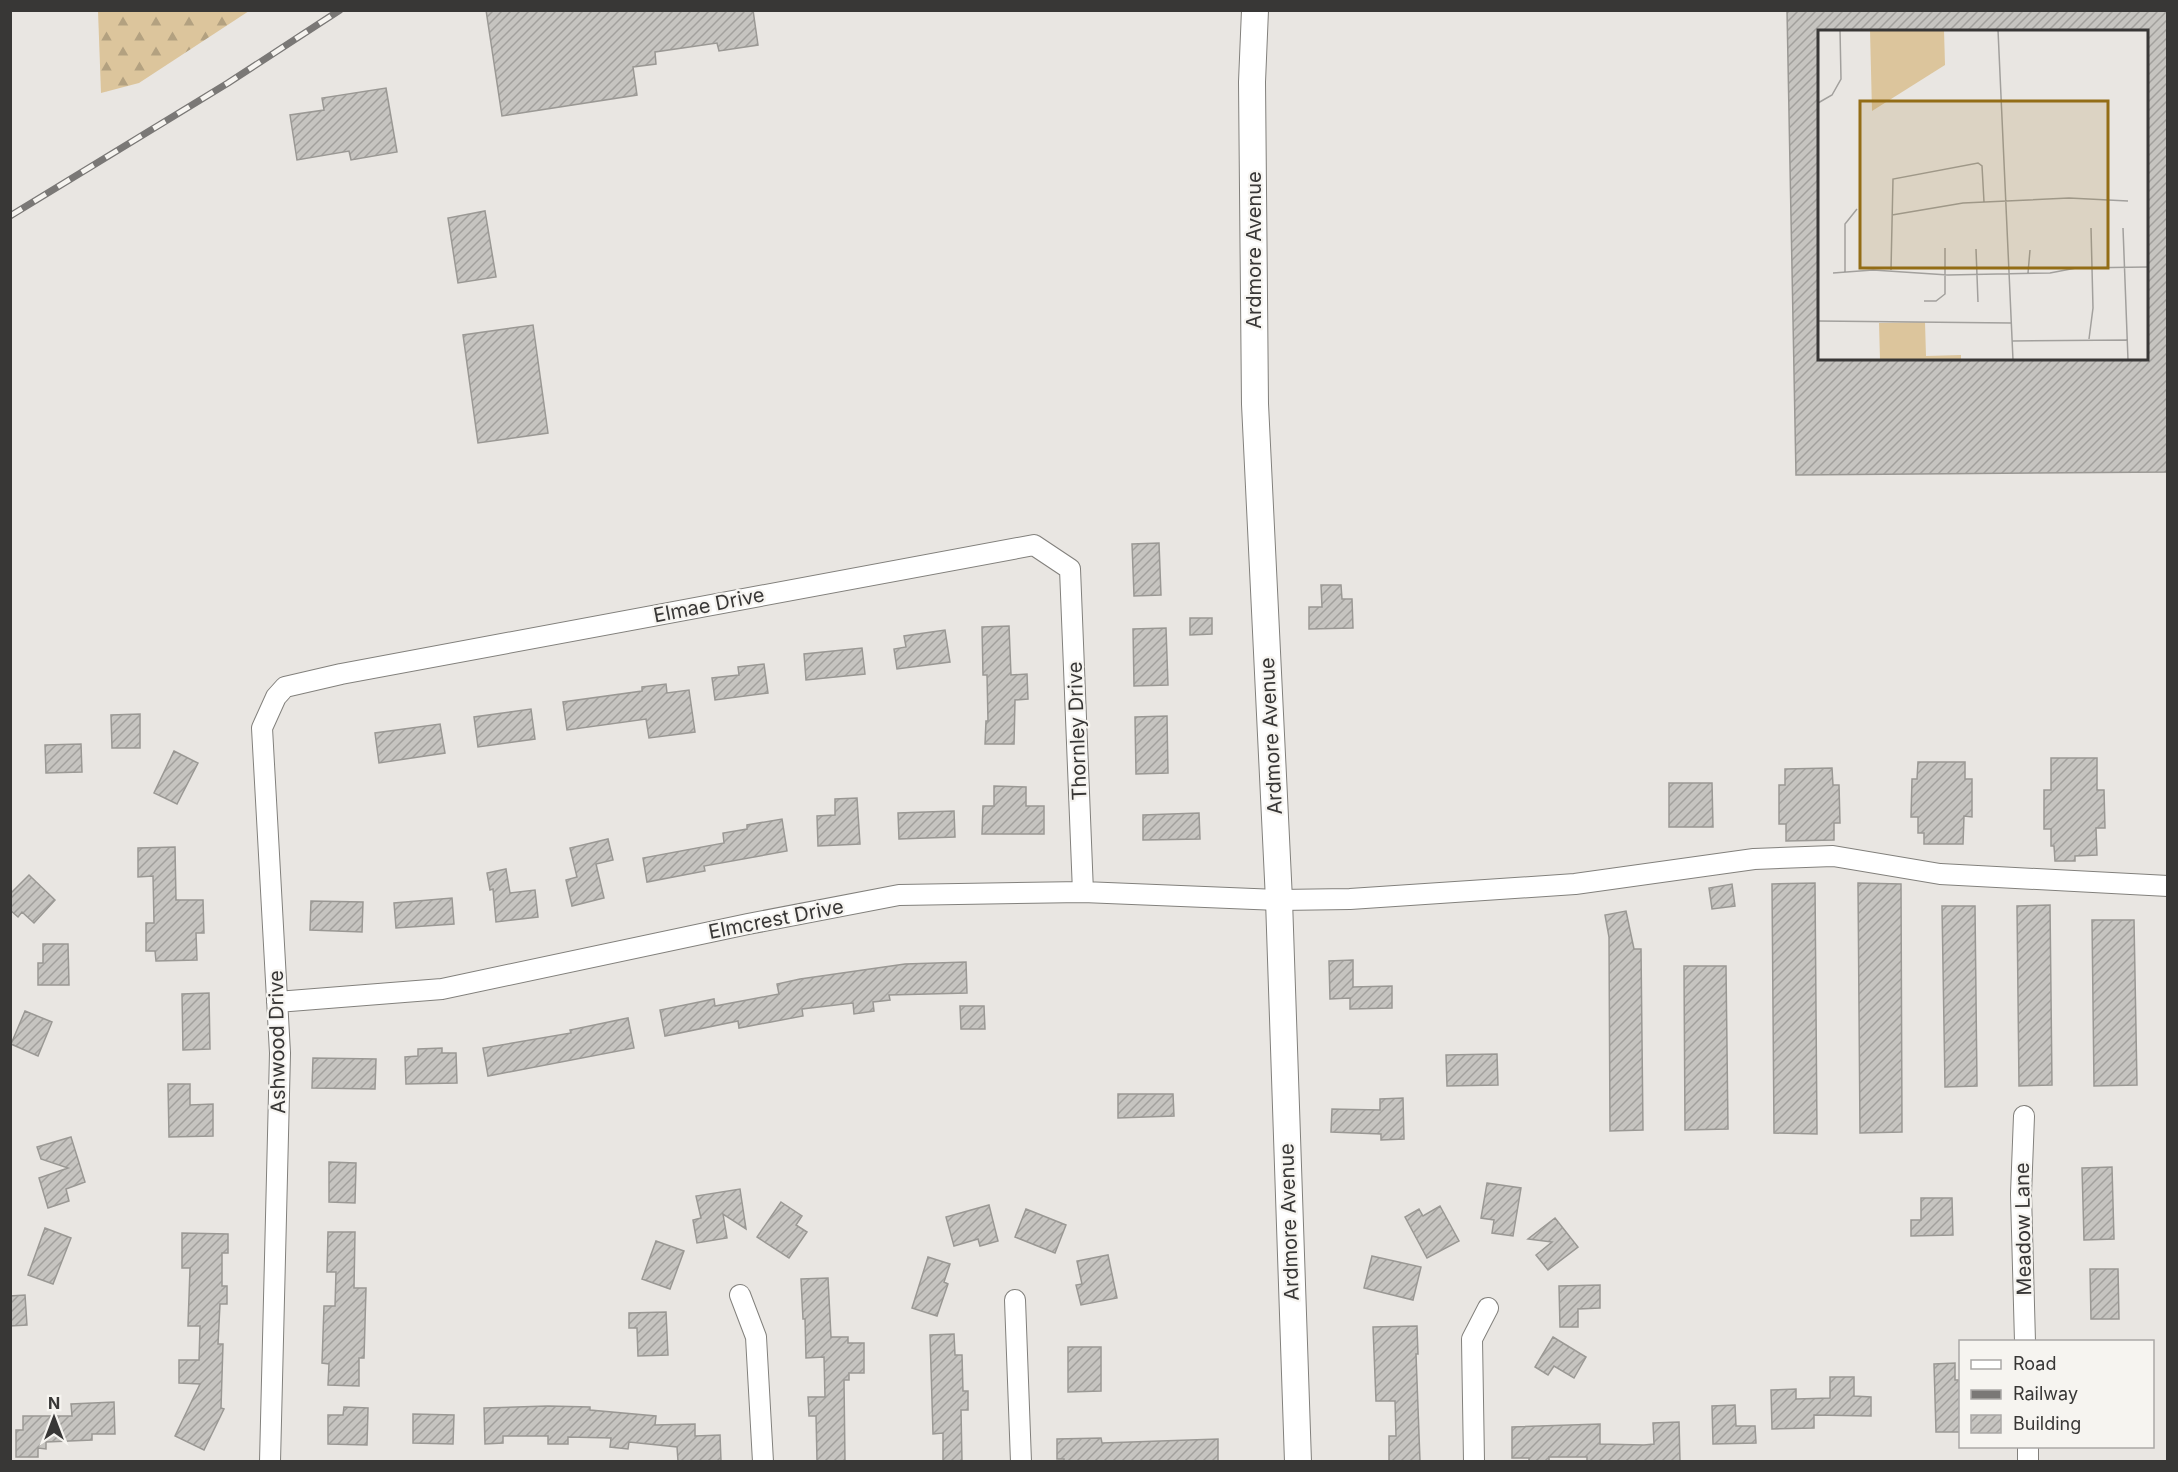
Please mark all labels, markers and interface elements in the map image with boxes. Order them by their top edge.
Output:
inset map [1818,30,2148,360]
street label: Ardmore Avenue [1242,171,1266,329]
street label: Elmae Drive [651,582,767,628]
street label: Ardmore Avenue [1255,657,1287,815]
street label: Thornley Drive [1063,661,1091,801]
street label: Elmcrest Drive [706,894,846,944]
street label: Ashwood Drive [264,970,290,1114]
street label: Ardmore Avenue [1274,1143,1304,1301]
street label: Meadow Lane [2010,1162,2036,1296]
legend [1959,1340,2154,1448]
text: Road [2013,1353,2056,1374]
text: Railway [2013,1383,2078,1404]
north arrow [24,1388,84,1448]
text: N [48,1393,60,1413]
text: Building [2013,1413,2081,1434]

